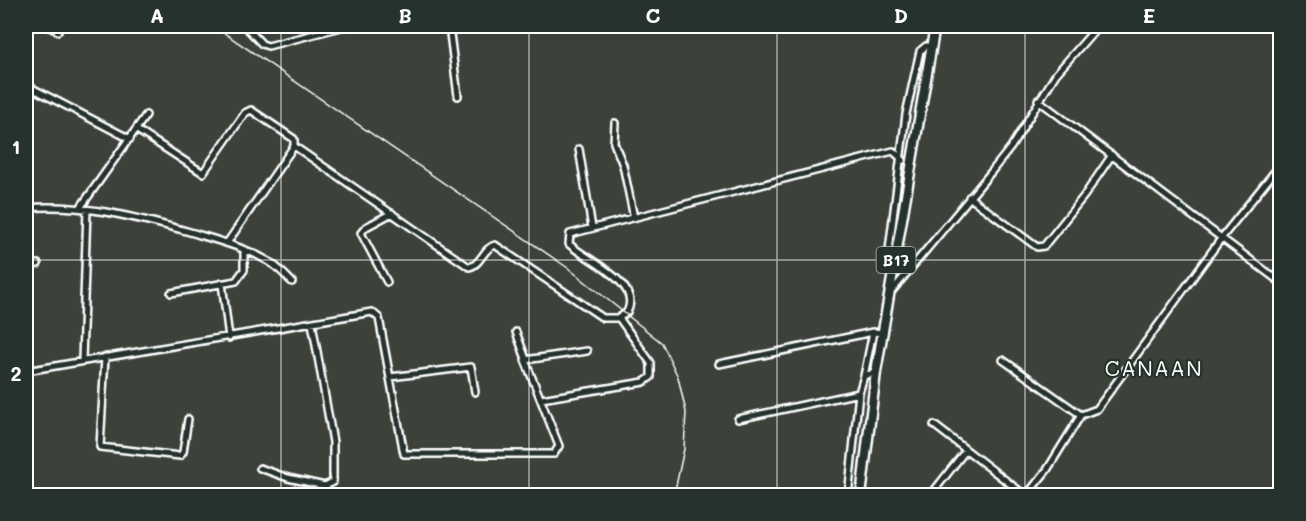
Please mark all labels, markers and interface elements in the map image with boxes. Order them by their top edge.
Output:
text: A [150,2,164,28]
text: B [398,2,412,28]
text: C [646,2,661,28]
text: D [894,2,908,28]
text: E [1143,2,1155,28]
text: 1 [12,133,20,159]
road number: B17 [876,247,916,273]
district label: CANAAN [1105,354,1203,381]
text: 2 [10,360,22,386]

